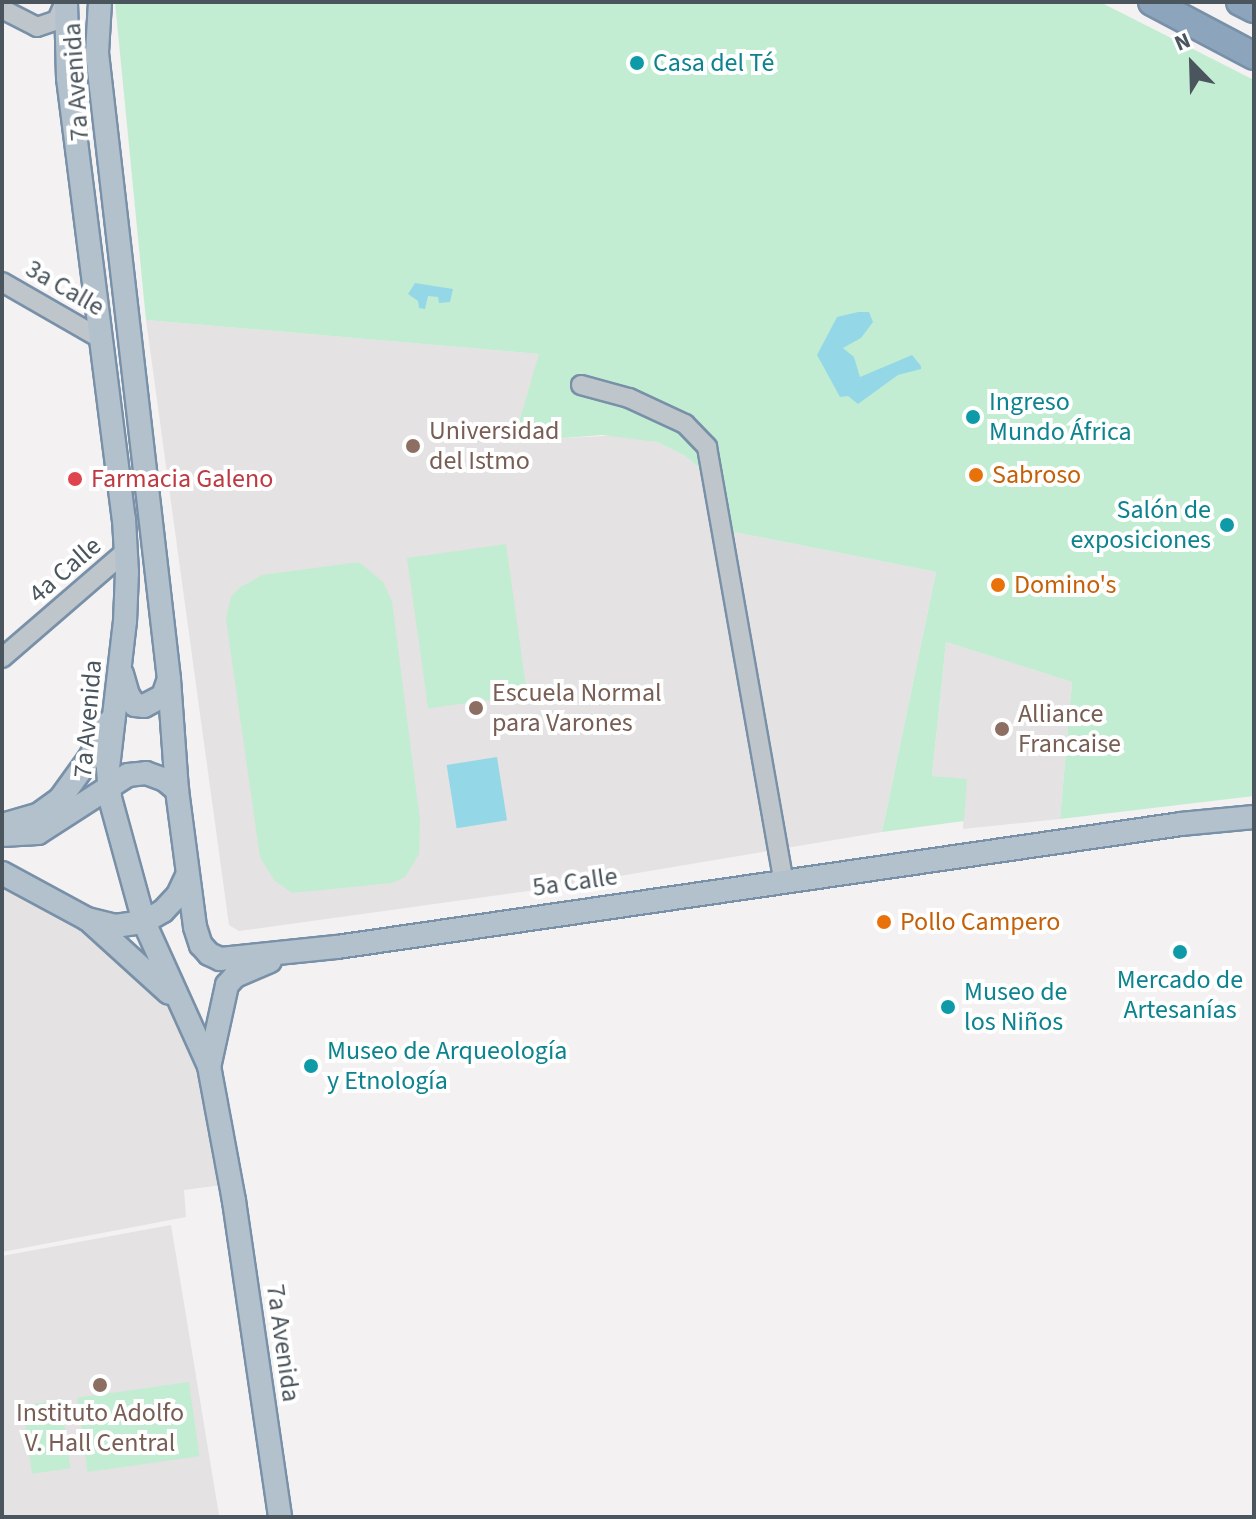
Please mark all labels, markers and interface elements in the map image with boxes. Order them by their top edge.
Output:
street label: 7a Avenida [56,22,96,142]
north arrow [1152,24,1232,104]
text: N [1170,24,1196,59]
place label: Casa del Té [653,47,774,79]
marker: Casa del Té [628,54,646,72]
street label: 3a Calle [20,253,110,323]
place label: Ingreso Mundo África [989,386,1132,448]
marker: Ingreso Mundo África [964,408,982,426]
place label: Universidad del Istmo [429,415,560,476]
marker: Universidad del Istmo [404,437,422,455]
place label: Sabroso [992,459,1081,491]
place label: Farmacia Galeno [91,463,273,495]
marker: Sabroso [967,466,985,484]
marker: Farmacia Galeno [66,470,84,488]
place label: Salón de exposiciones [1071,494,1211,556]
marker: Salón de exposiciones [1218,516,1236,534]
street label: 4a Calle [23,530,107,610]
place label: Domino's [1014,569,1116,601]
marker: Domino's [989,576,1007,594]
street label: 7a Avenida [67,659,109,779]
place label: Escuela Normal para Varones [492,677,662,738]
place label: Alliance Francaise [1018,698,1121,760]
marker: Escuela Normal para Varones [467,699,485,717]
marker: Alliance Francaise [993,720,1011,738]
street label: 5a Calle [531,861,619,903]
place label: Pollo Campero [900,906,1060,938]
marker: Pollo Campero [875,913,893,931]
marker: Mercado de Artesanías [1171,943,1189,961]
place label: Mercado de Artesanías [1117,964,1243,1026]
place label: Museo de los Niños [964,976,1067,1038]
marker: Museo de los Niños [939,998,957,1016]
place label: Museo de Arqueología y Etnología [327,1035,567,1096]
marker: Museo de Arqueología y Etnología [302,1057,320,1075]
street label: 7a Avenida [259,1282,307,1404]
marker: Instituto Adolfo V. Hall Central [91,1376,109,1394]
place label: Instituto Adolfo V. Hall Central [16,1397,184,1458]

